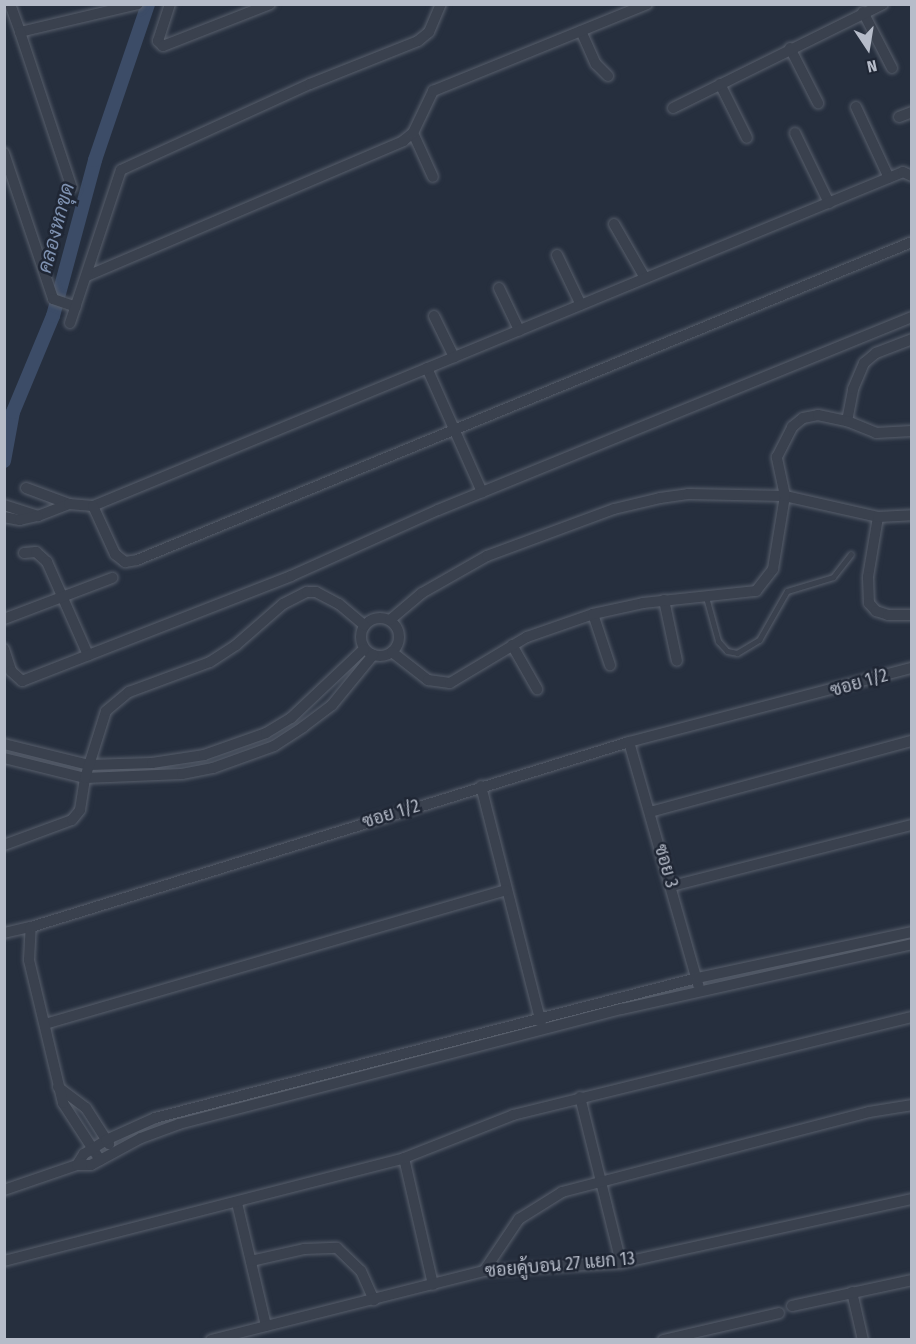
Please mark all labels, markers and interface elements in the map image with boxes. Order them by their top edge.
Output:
north arrow [838,18,898,78]
text: N [865,56,879,76]
water label: คลองหกขุด [32,180,80,276]
street label: ซอย 1/2 [828,665,890,701]
street label: ซอย 1/2 [360,795,422,833]
street label: ซอย 3 [650,842,682,890]
street label: ซอยคู้บอน 27 แยก 13 [484,1248,636,1282]

